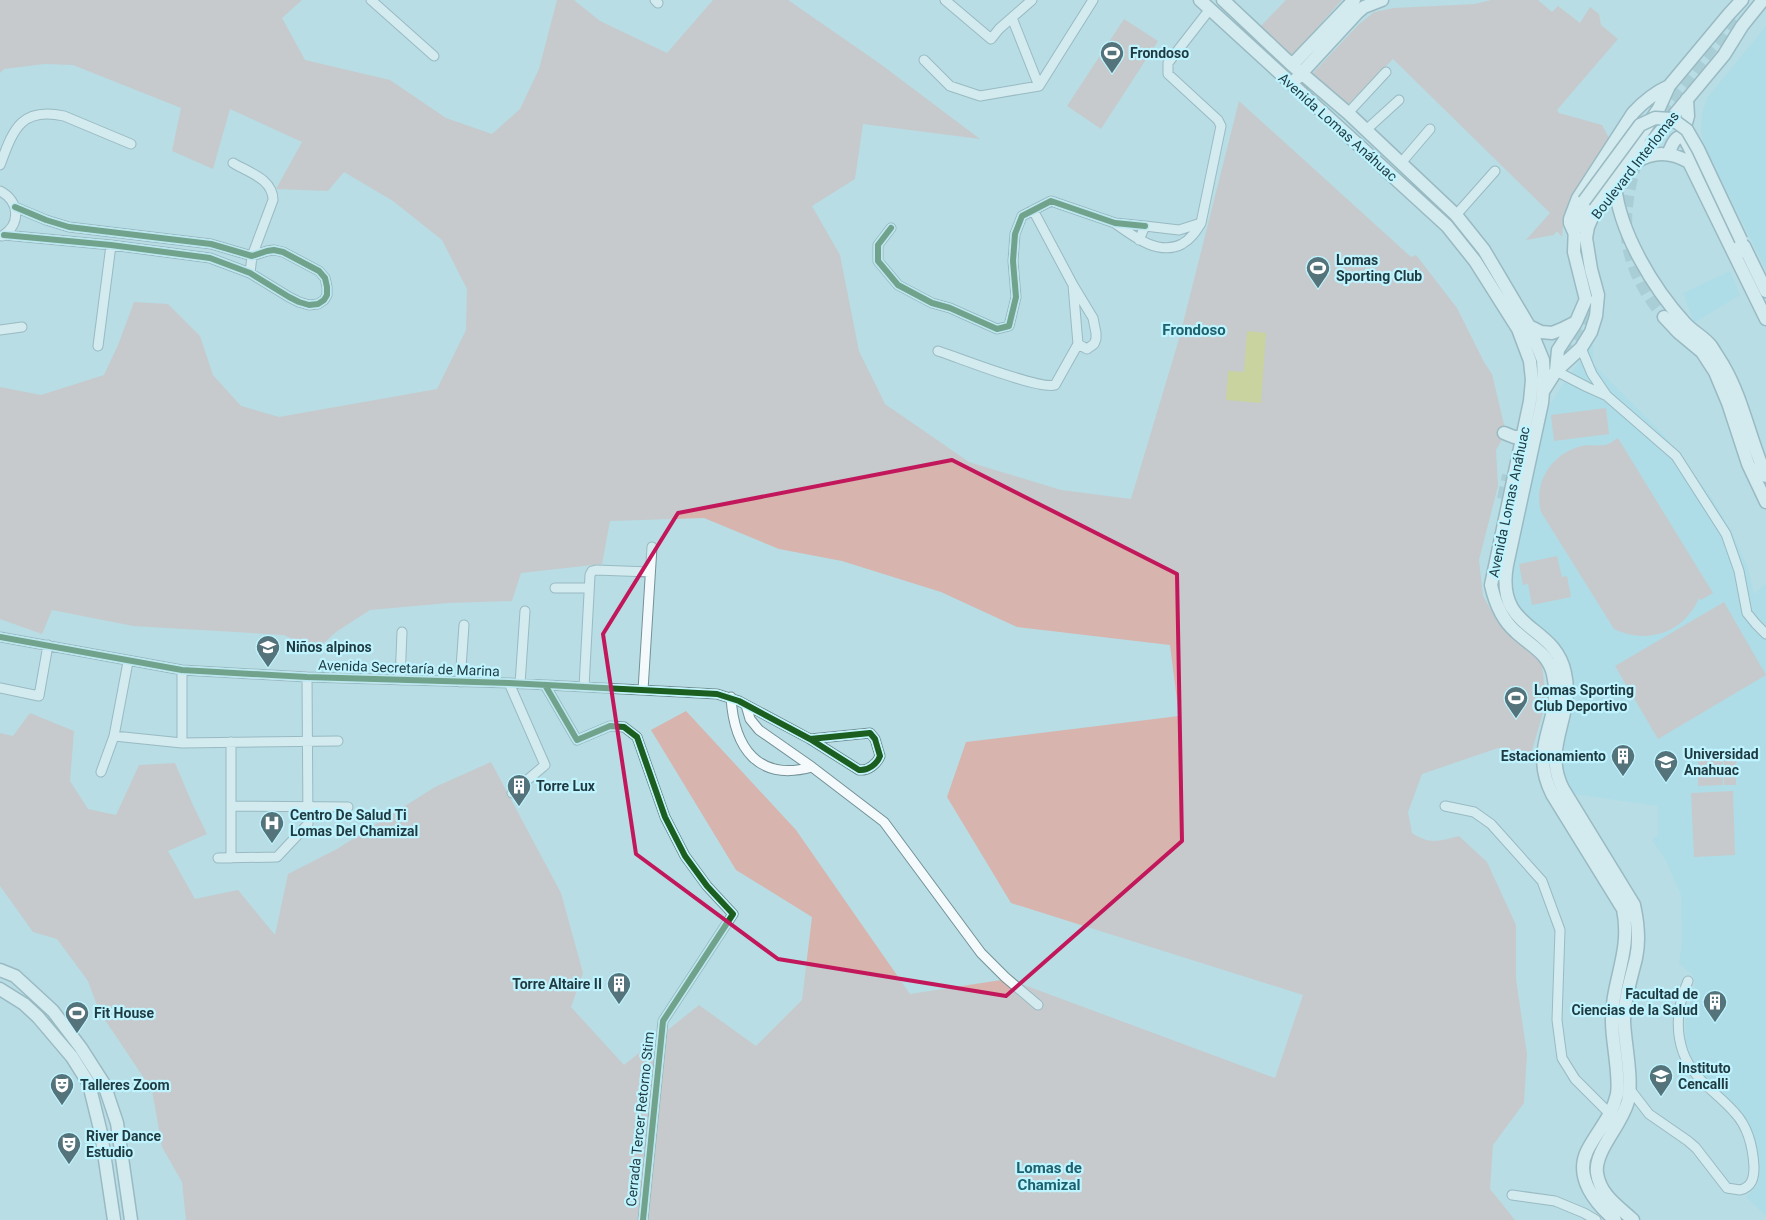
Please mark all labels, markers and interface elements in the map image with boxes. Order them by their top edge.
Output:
sports icon: Frondoso [1099,40,1125,74]
place label: Frondoso [1130,45,1189,61]
street label: Avenida Lomas Anáhuac [1275,70,1401,184]
street label: Boulevard Interlomas [1588,108,1682,222]
place label: Lomas Sporting Club [1336,252,1422,284]
sports icon: Lomas Sporting Club [1305,255,1331,289]
district label: Frondoso [1162,321,1226,339]
street label: Avenida Lomas Anáhuac [1485,425,1533,579]
school or university icon: Niños alpinos [255,634,281,668]
place label: Niños alpinos [286,639,372,655]
street label: Avenida Secretaría de Marina [318,657,500,679]
place label: Lomas Sporting Club Deportivo [1534,682,1634,714]
sports icon: Lomas Sporting Club Deportivo [1503,685,1529,719]
building icon: Estacionamiento [1610,743,1636,777]
place label: Universidad Anahuac [1684,746,1759,778]
place label: Estacionamiento [1501,748,1606,764]
school or university icon: Universidad Anahuac [1653,749,1679,783]
building icon: Torre Lux [506,773,532,807]
place label: Torre Lux [536,778,596,794]
place label: Centro De Salud Ti Lomas Del Chamizal [290,807,418,839]
hospital icon: Centro De Salud Ti Lomas Del Chamizal [259,810,285,844]
building icon: Torre Altaire II [606,971,632,1005]
place label: Torre Altaire II [512,976,602,992]
place label: Facultad de Ciencias de la Salud [1571,986,1698,1018]
building icon: Facultad de Ciencias de la Salud [1702,989,1728,1023]
sports icon: Fit House [64,1000,90,1034]
place label: Fit House [94,1005,154,1021]
street label: Cerrada Tercer Retorno Stim [623,1031,657,1207]
place label: Instituto Cencalli [1678,1060,1731,1092]
school or university icon: Instituto Cencalli [1648,1063,1674,1097]
theatre icon: Talleres Zoom [49,1072,75,1106]
place label: Talleres Zoom [80,1077,170,1093]
place label: River Dance Estudio [86,1128,162,1160]
theatre icon: River Dance Estudio [56,1131,82,1165]
district label: Lomas de Chamizal [1016,1159,1082,1194]

